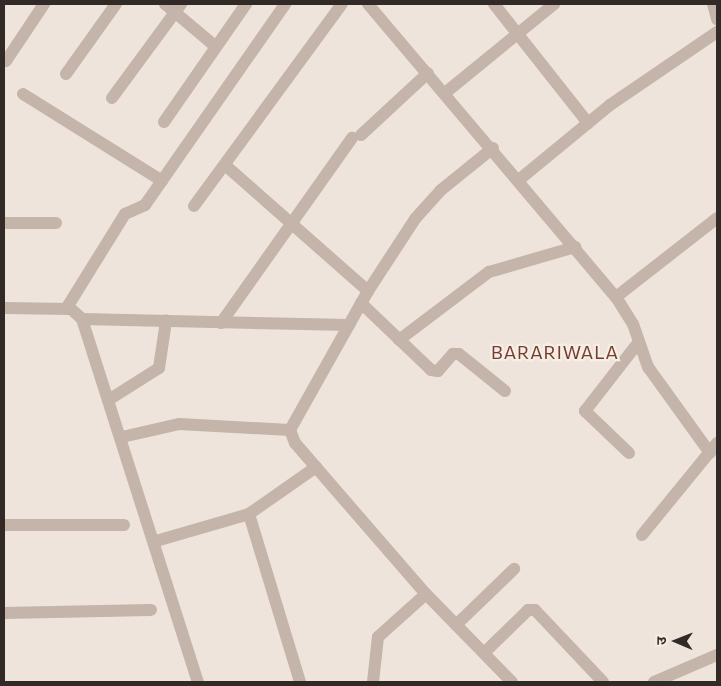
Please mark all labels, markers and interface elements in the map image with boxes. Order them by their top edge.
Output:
district label: BARARIWALA [490,341,620,363]
north arrow [651,616,701,666]
text: उ [652,636,669,645]

